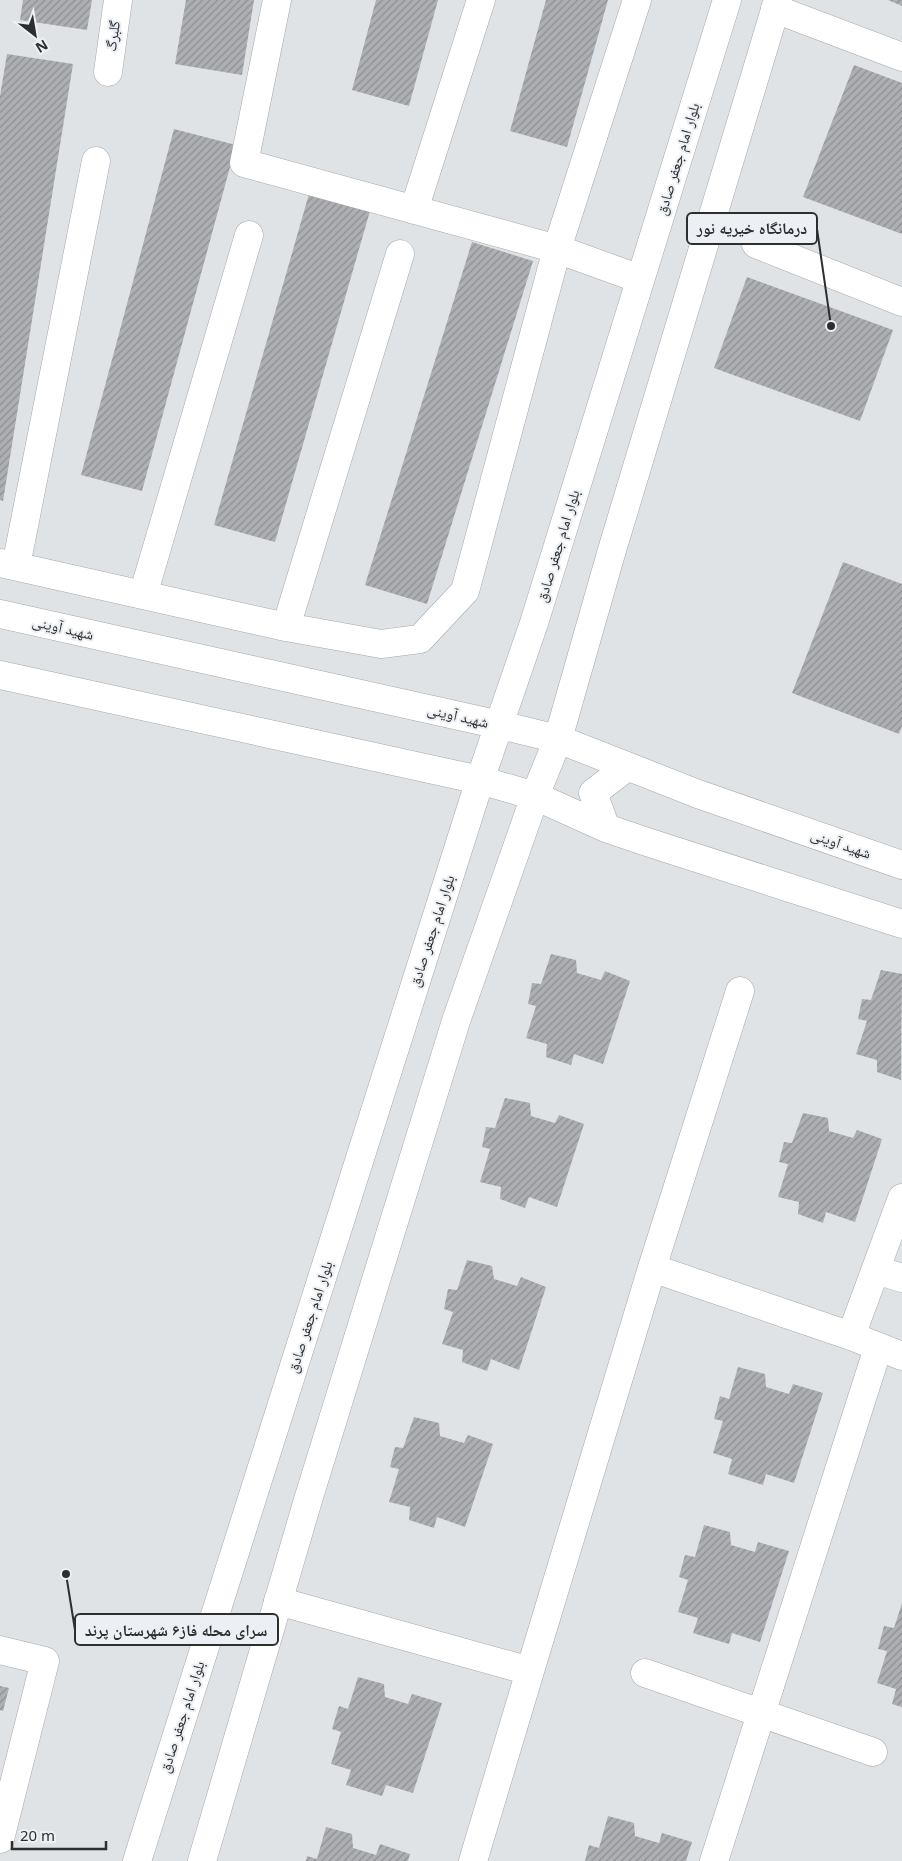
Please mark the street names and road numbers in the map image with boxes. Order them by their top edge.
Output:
street label: گلبرگ [100,19,124,53]
street label: بلوار امام جعفر صادق [650,100,705,218]
street label: بلوار امام جعفر صادق [530,487,585,605]
street label: شهید آوینی [30,610,96,645]
street label: شهید آوینی [425,698,491,733]
street label: شهید آوینی [808,823,874,864]
street label: بلوار امام جعفر صادق [404,872,460,990]
street label: بلوار امام جعفر صادق [282,1258,338,1376]
street label: بلوار امام جعفر صادق [154,1658,210,1776]

